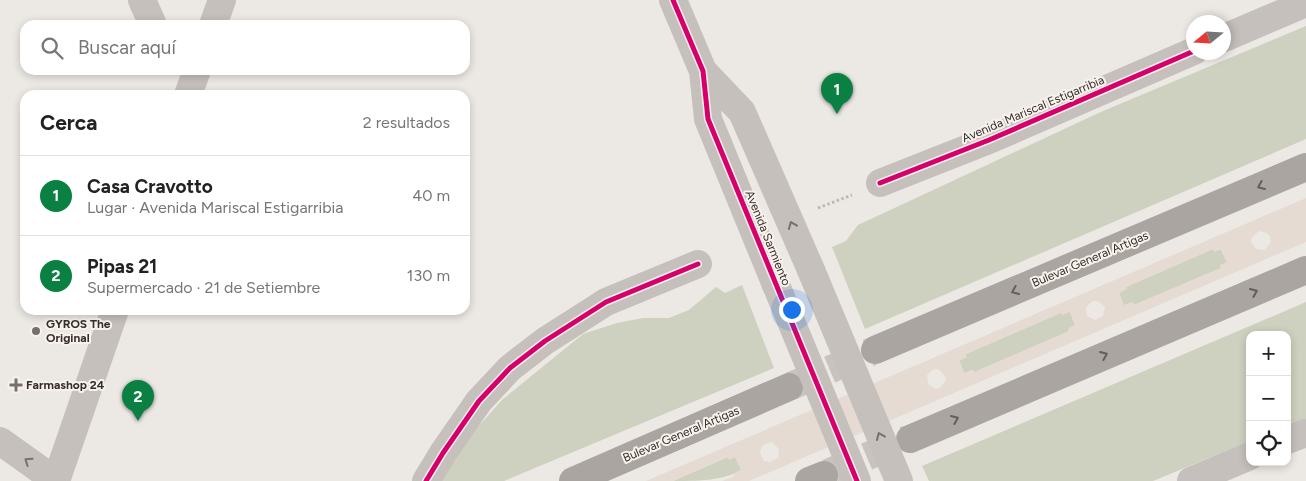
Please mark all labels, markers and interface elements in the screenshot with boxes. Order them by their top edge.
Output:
north arrow [1186,15,1231,60]
search box [20,20,470,75]
icon: search [38,34,66,62]
text: Buscar aquí [78,36,176,59]
pin: 1 [821,73,853,114]
street label: Avenida Mariscal Estigarribia [960,73,1106,145]
text: Cerca [40,110,97,135]
text: 2 resultados [363,113,450,132]
text: Casa Cravotto [87,175,213,198]
one-way arrow [1257,180,1266,191]
text: 1 [53,186,59,205]
text: 40 m [412,186,450,205]
street label: Avenida Sarmiento [742,188,794,288]
text: Lugar · Avenida Mariscal Estigarribia [87,198,343,217]
one-way arrow [787,221,798,230]
street label: Bulevar General Artigas [1030,228,1151,290]
text: Pipas 21 [87,255,157,278]
text: 2 [51,266,61,285]
text: 130 m [407,266,450,285]
text: Supermercado · 21 de Setiembre [87,278,320,297]
one-way arrow [1011,284,1020,295]
one-way arrow [1249,287,1258,298]
your location [779,297,805,323]
place label: GYROS The Original [46,317,111,345]
marker: GYROS The Original [30,325,42,337]
map controls [1246,331,1291,466]
button: + [1246,331,1291,376]
one-way arrow [1099,351,1108,361]
button: − [1246,376,1291,421]
place label: Farmashop 24 [26,378,105,392]
marker: Farmashop 24 [10,379,22,391]
pin: 2 [122,380,154,421]
street label: Bulevar General Artigas [621,403,742,465]
one-way arrow [950,415,959,426]
button: locate [1246,421,1291,466]
one-way arrow [876,432,887,441]
one-way arrow [24,458,34,467]

